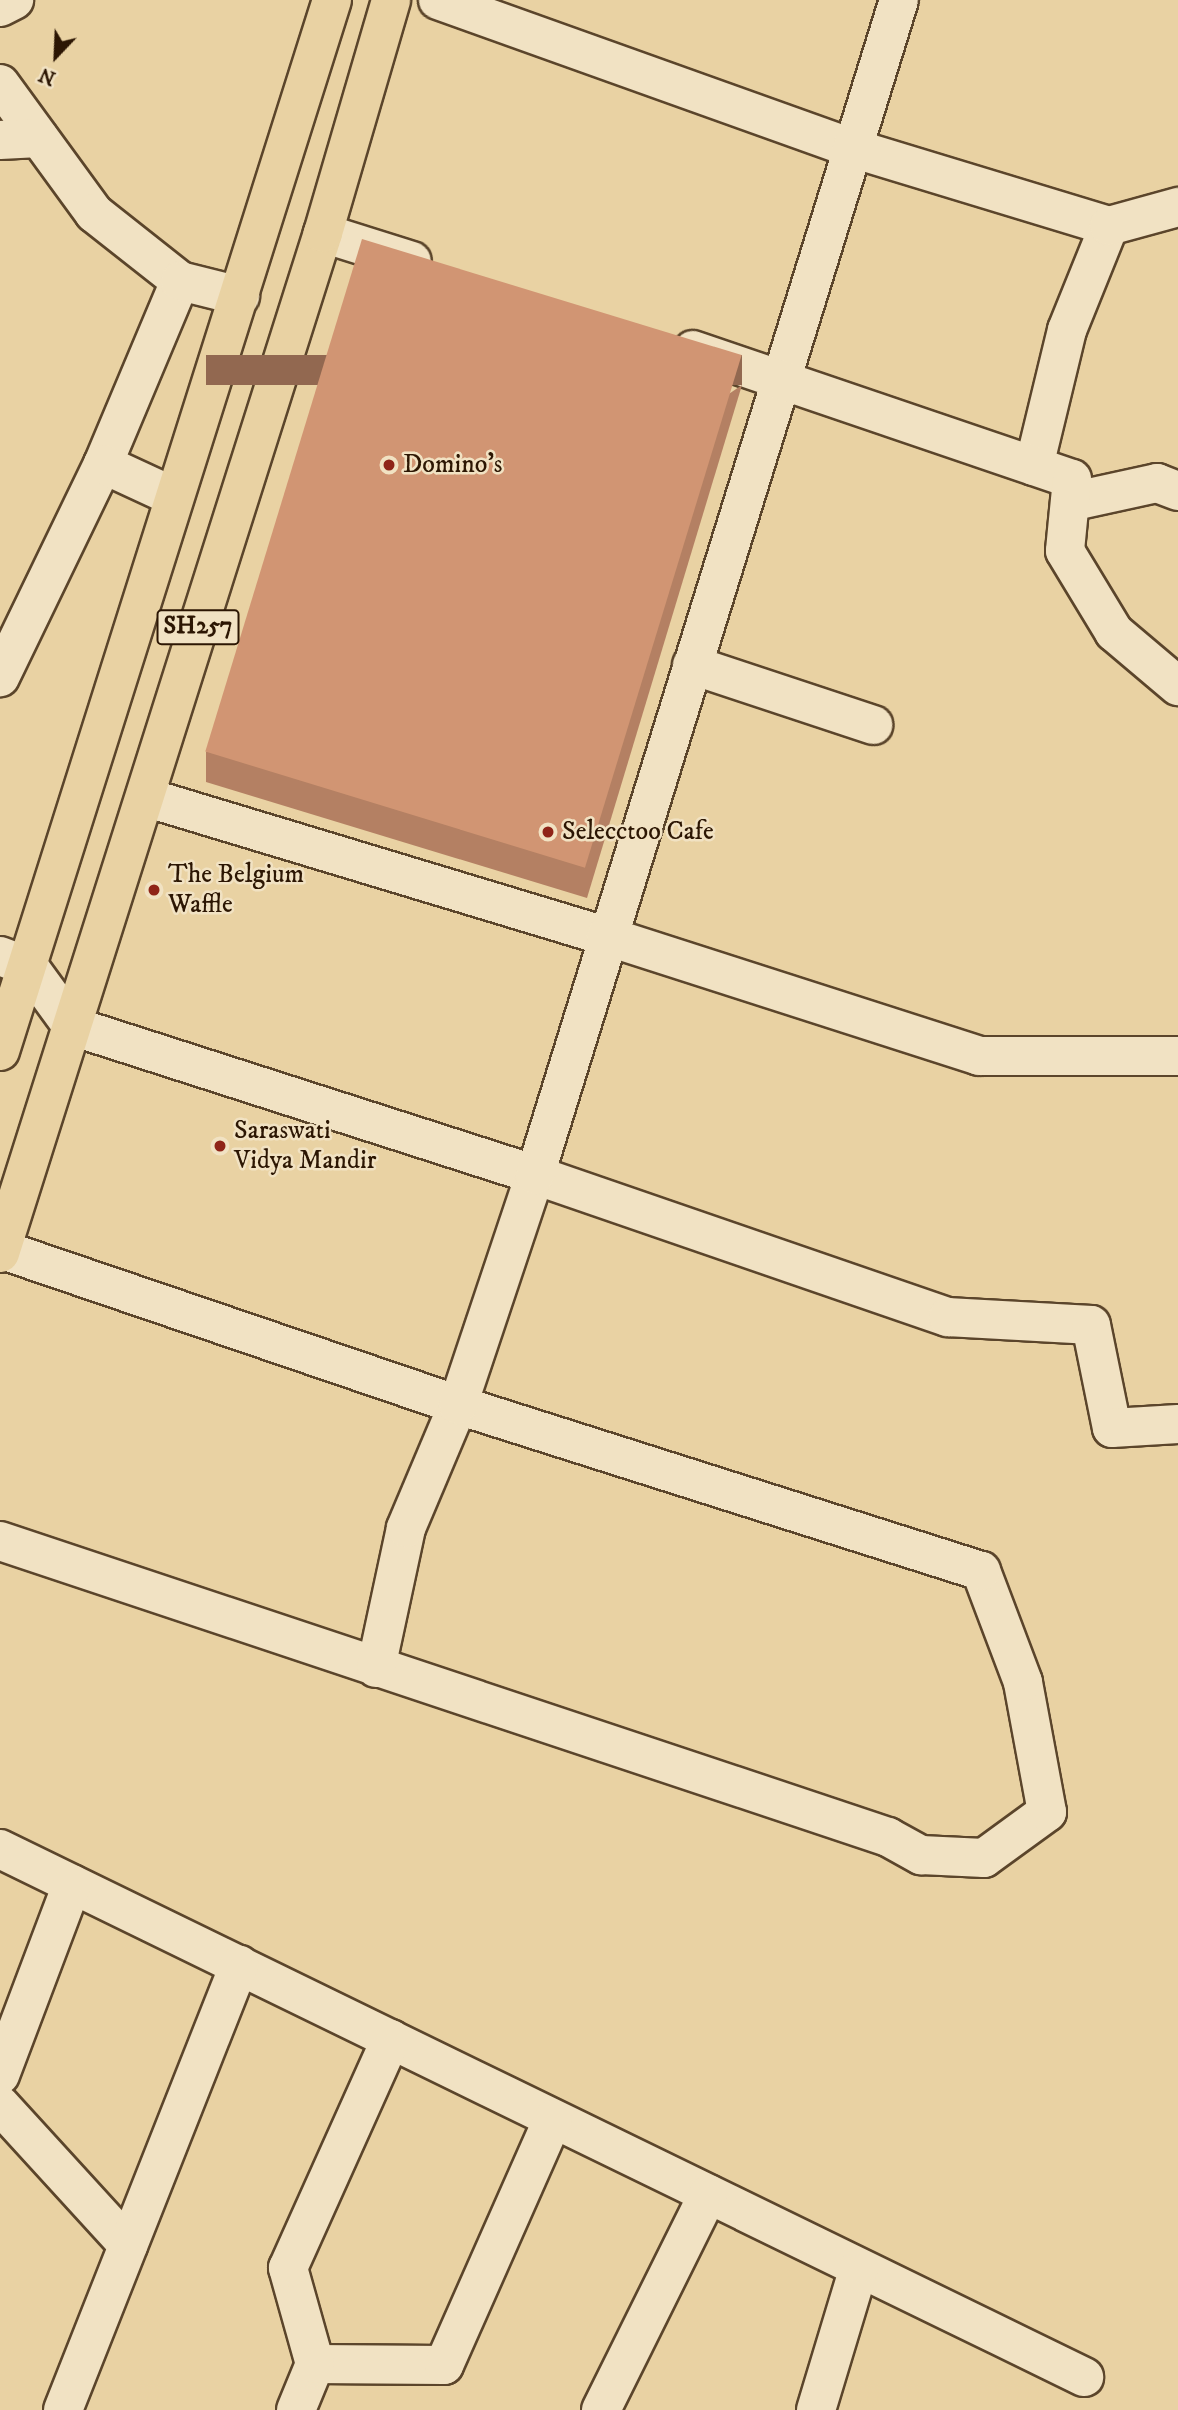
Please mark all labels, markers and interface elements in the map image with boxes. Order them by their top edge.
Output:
north arrow [21,21,91,91]
text: N [36,62,59,89]
place label: Domino's [403,449,502,481]
marker: Domino's [381,457,397,473]
road number: SH257 [156,606,240,648]
place label: Selecctoo Cafe [562,816,714,848]
marker: Selecctoo Cafe [540,824,556,840]
place label: The Belgium Waffle [168,859,304,920]
marker: The Belgium Waffle [146,882,162,898]
place label: Saraswati Vidya Mandir [234,1115,376,1176]
marker: Saraswati Vidya Mandir [212,1138,228,1154]

